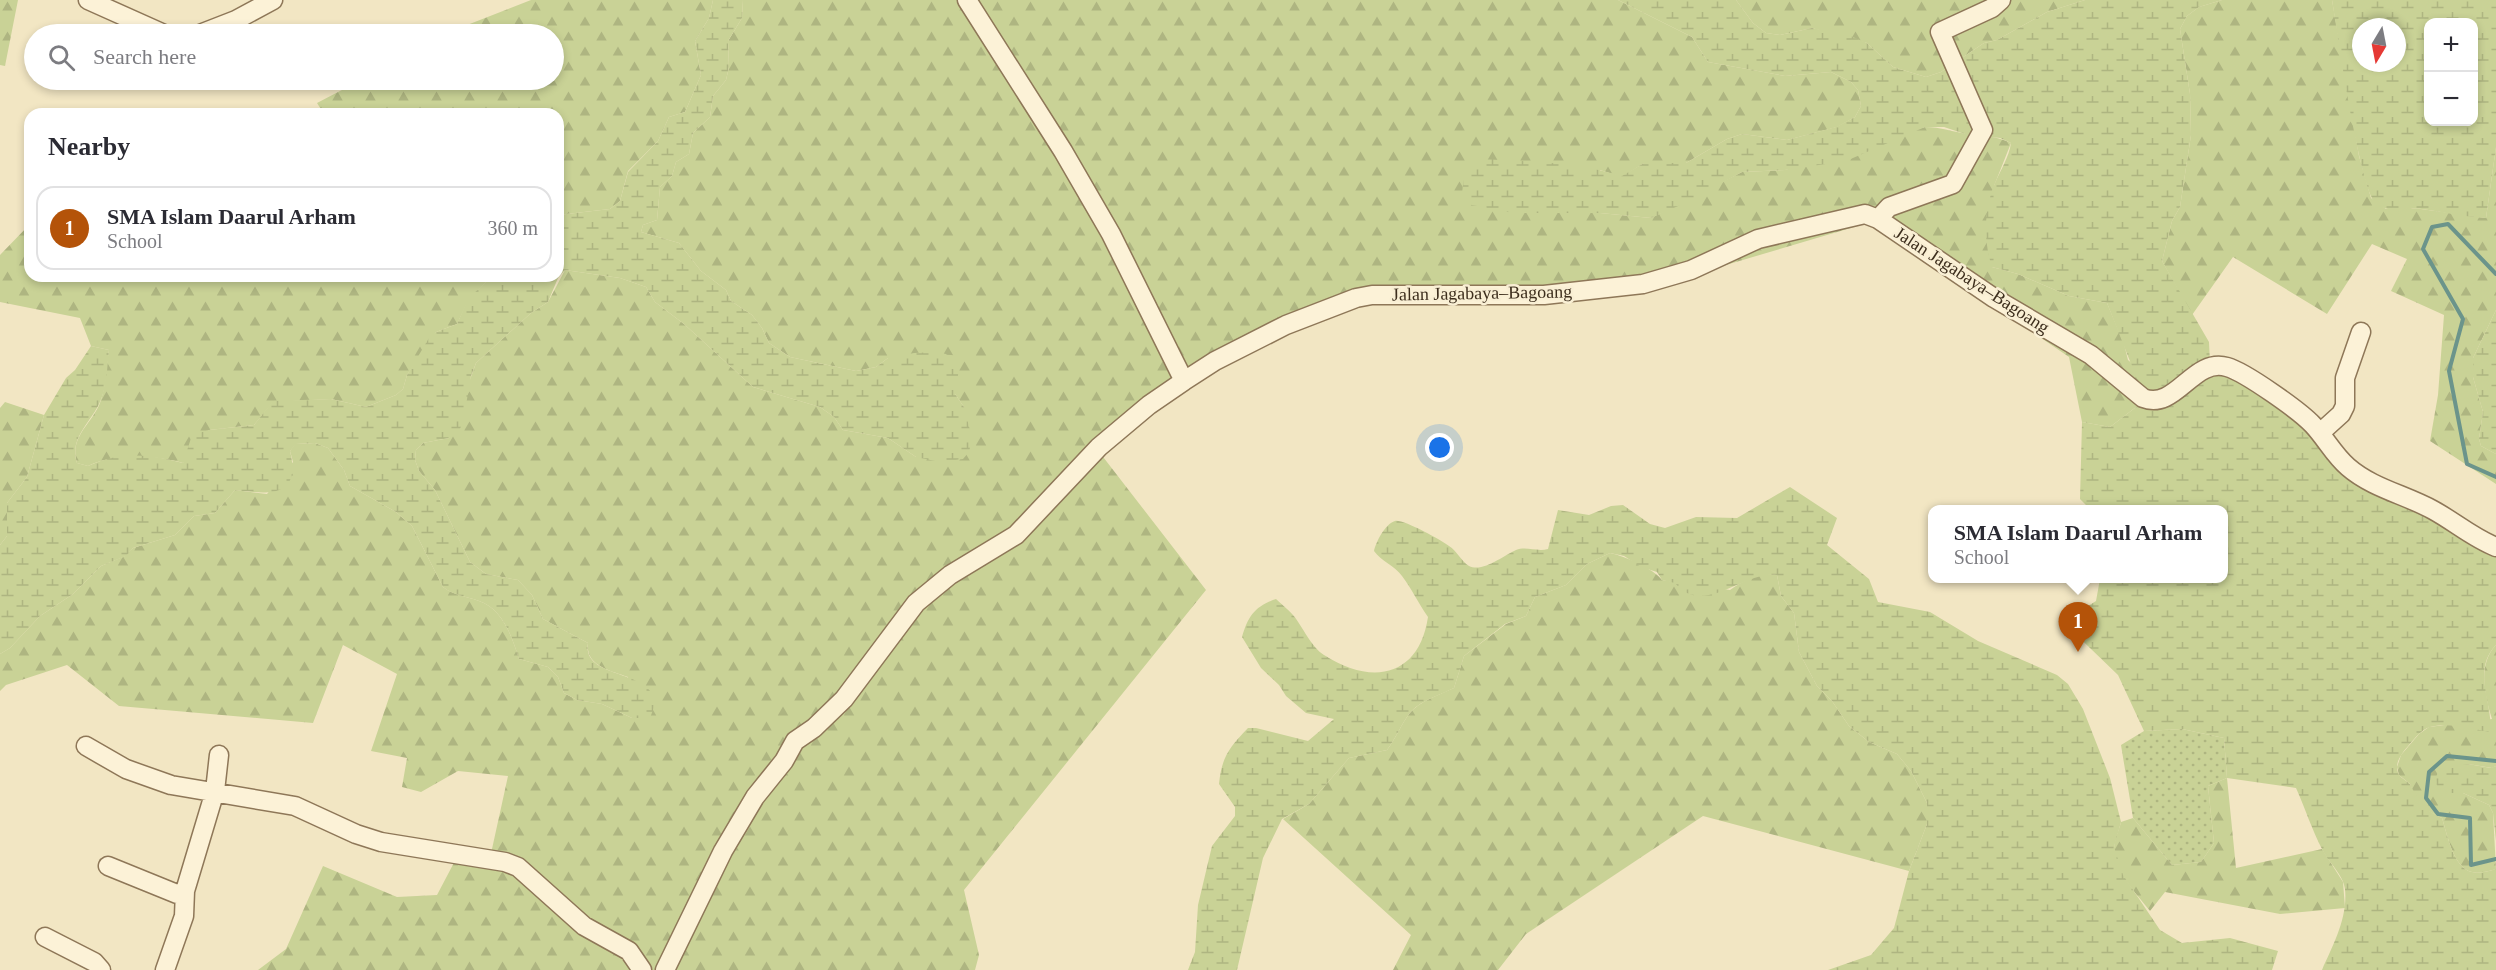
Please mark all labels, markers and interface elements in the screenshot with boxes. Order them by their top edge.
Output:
north arrow [2352,18,2406,72]
map controls [2424,18,2478,126]
button: + [2424,18,2478,72]
search box [24,24,564,90]
icon: search [45,41,78,74]
text: Search here [93,44,196,69]
button: − [2424,72,2478,126]
text: Nearby [48,132,130,161]
text: SMA Islam Daarul Arham [107,204,356,229]
text: 1 [65,217,75,239]
text: 360 m [487,217,538,239]
street label: Jalan Jagabaya–Bagoang [1891,222,2053,338]
text: School [107,230,163,252]
street label: Jalan Jagabaya–Bagoang [1392,281,1572,305]
your location [1425,433,1454,462]
popup [1928,505,2228,583]
text: SMA Islam Daarul Arham [1954,520,2202,545]
text: School [1954,546,2009,568]
pin: 1 [2058,602,2098,652]

